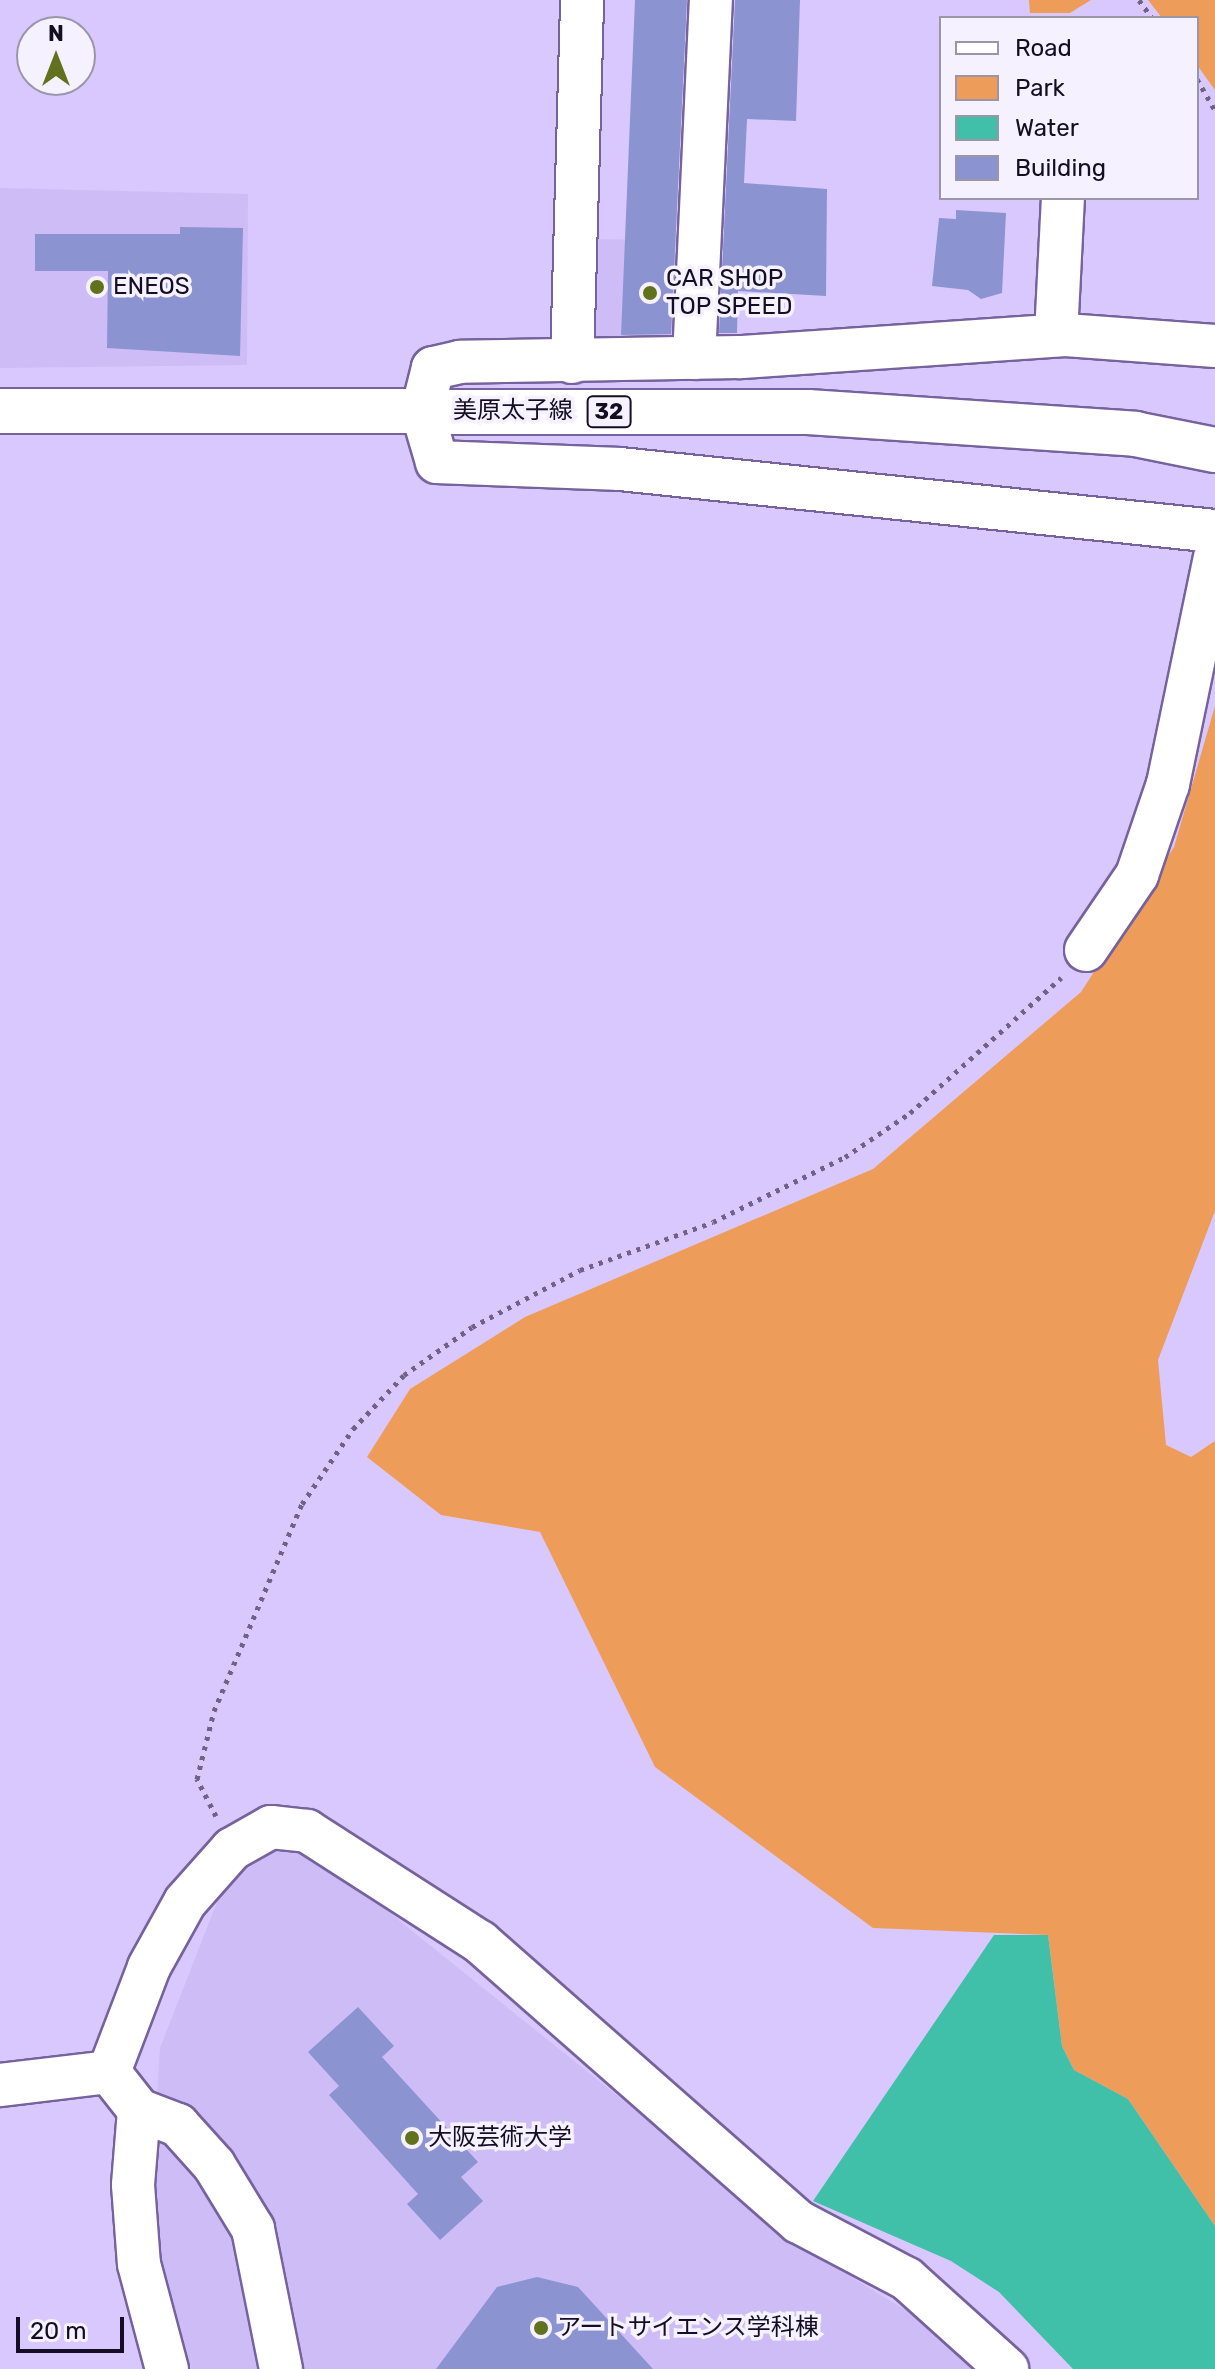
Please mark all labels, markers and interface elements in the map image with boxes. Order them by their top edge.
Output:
north arrow [16,16,96,96]
legend [939,16,1199,200]
text: N [48,20,64,47]
text: Road [1015,34,1072,62]
text: Park [1015,74,1065,102]
text: Water [1015,114,1079,142]
text: Building [1015,154,1106,182]
place label: CAR SHOP TOP SPEED [666,265,793,321]
place label: ENEOS [113,273,190,301]
marker: ENEOS [88,278,106,296]
marker: CAR SHOP TOP SPEED [641,284,659,302]
road number: 32 [585,394,633,430]
street label: 美原太子線 [453,397,573,425]
place label: 大阪芸術大学 [428,2124,572,2152]
marker: 大阪芸術大学 [403,2129,421,2147]
scale bar [20,2301,128,2351]
place label: アートサイエンス学科棟 [557,2314,820,2342]
text: 20 m [30,2317,87,2345]
marker: アートサイエンス学科棟 [532,2319,550,2337]

